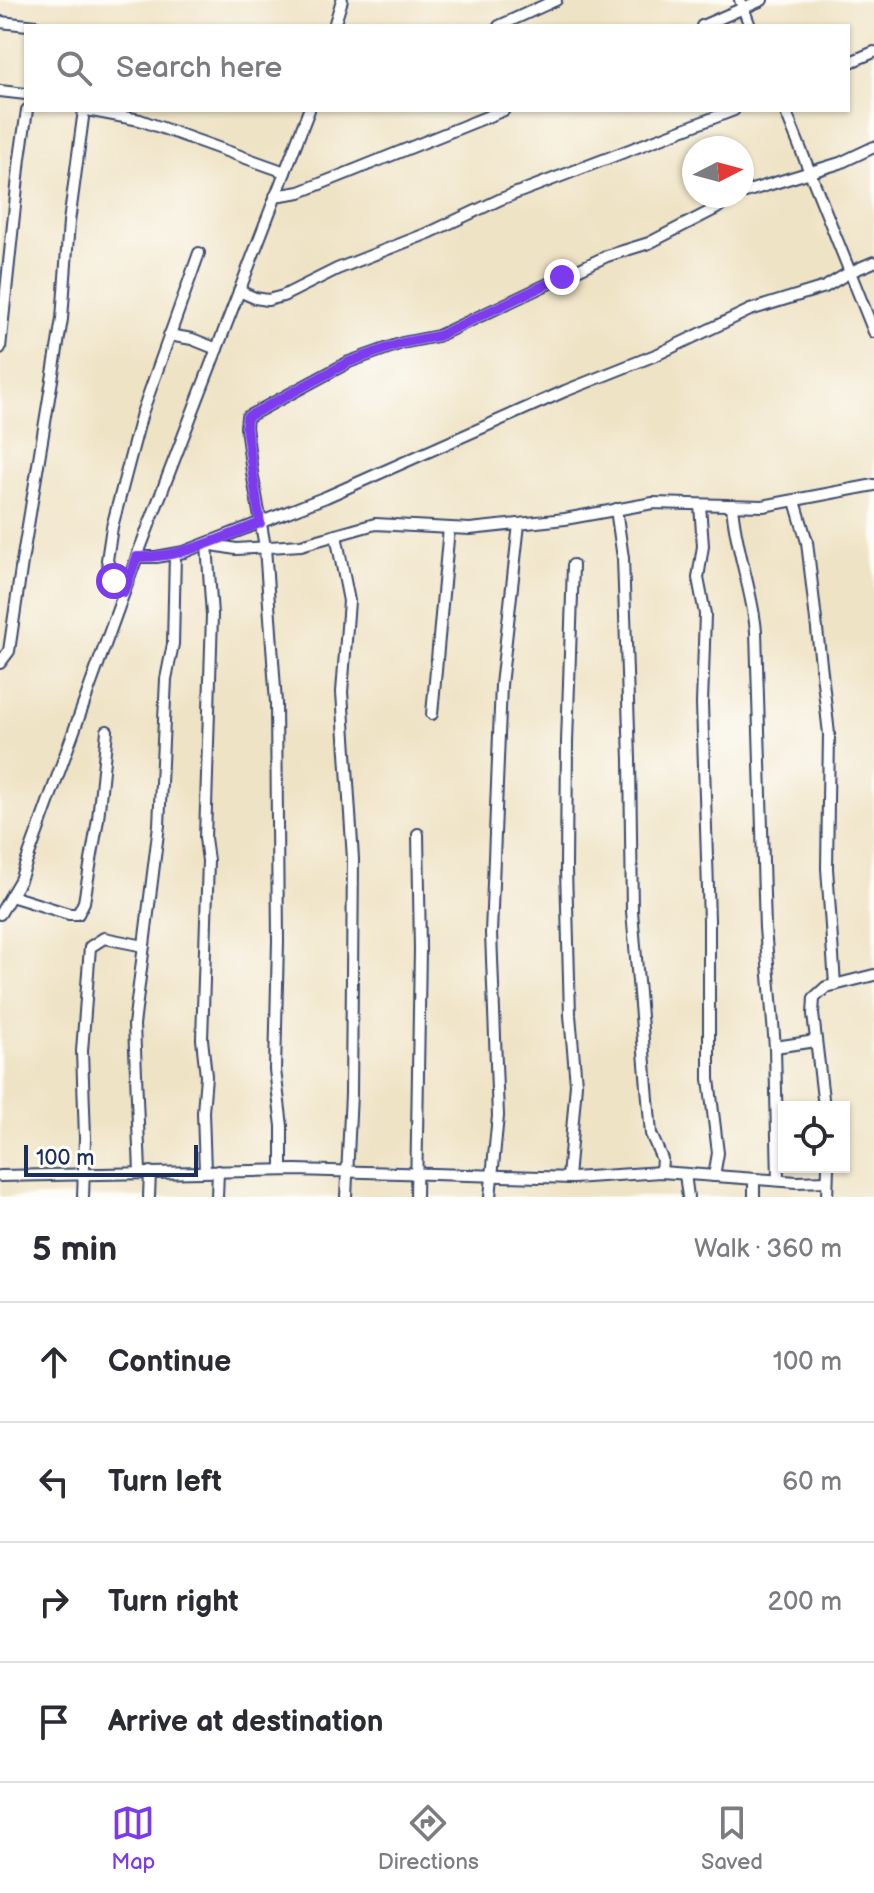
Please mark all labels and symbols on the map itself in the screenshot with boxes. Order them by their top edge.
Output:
north arrow [682,136,754,208]
route end [544,259,580,295]
route start [96,563,132,599]
scale bar [24,1141,198,1177]

